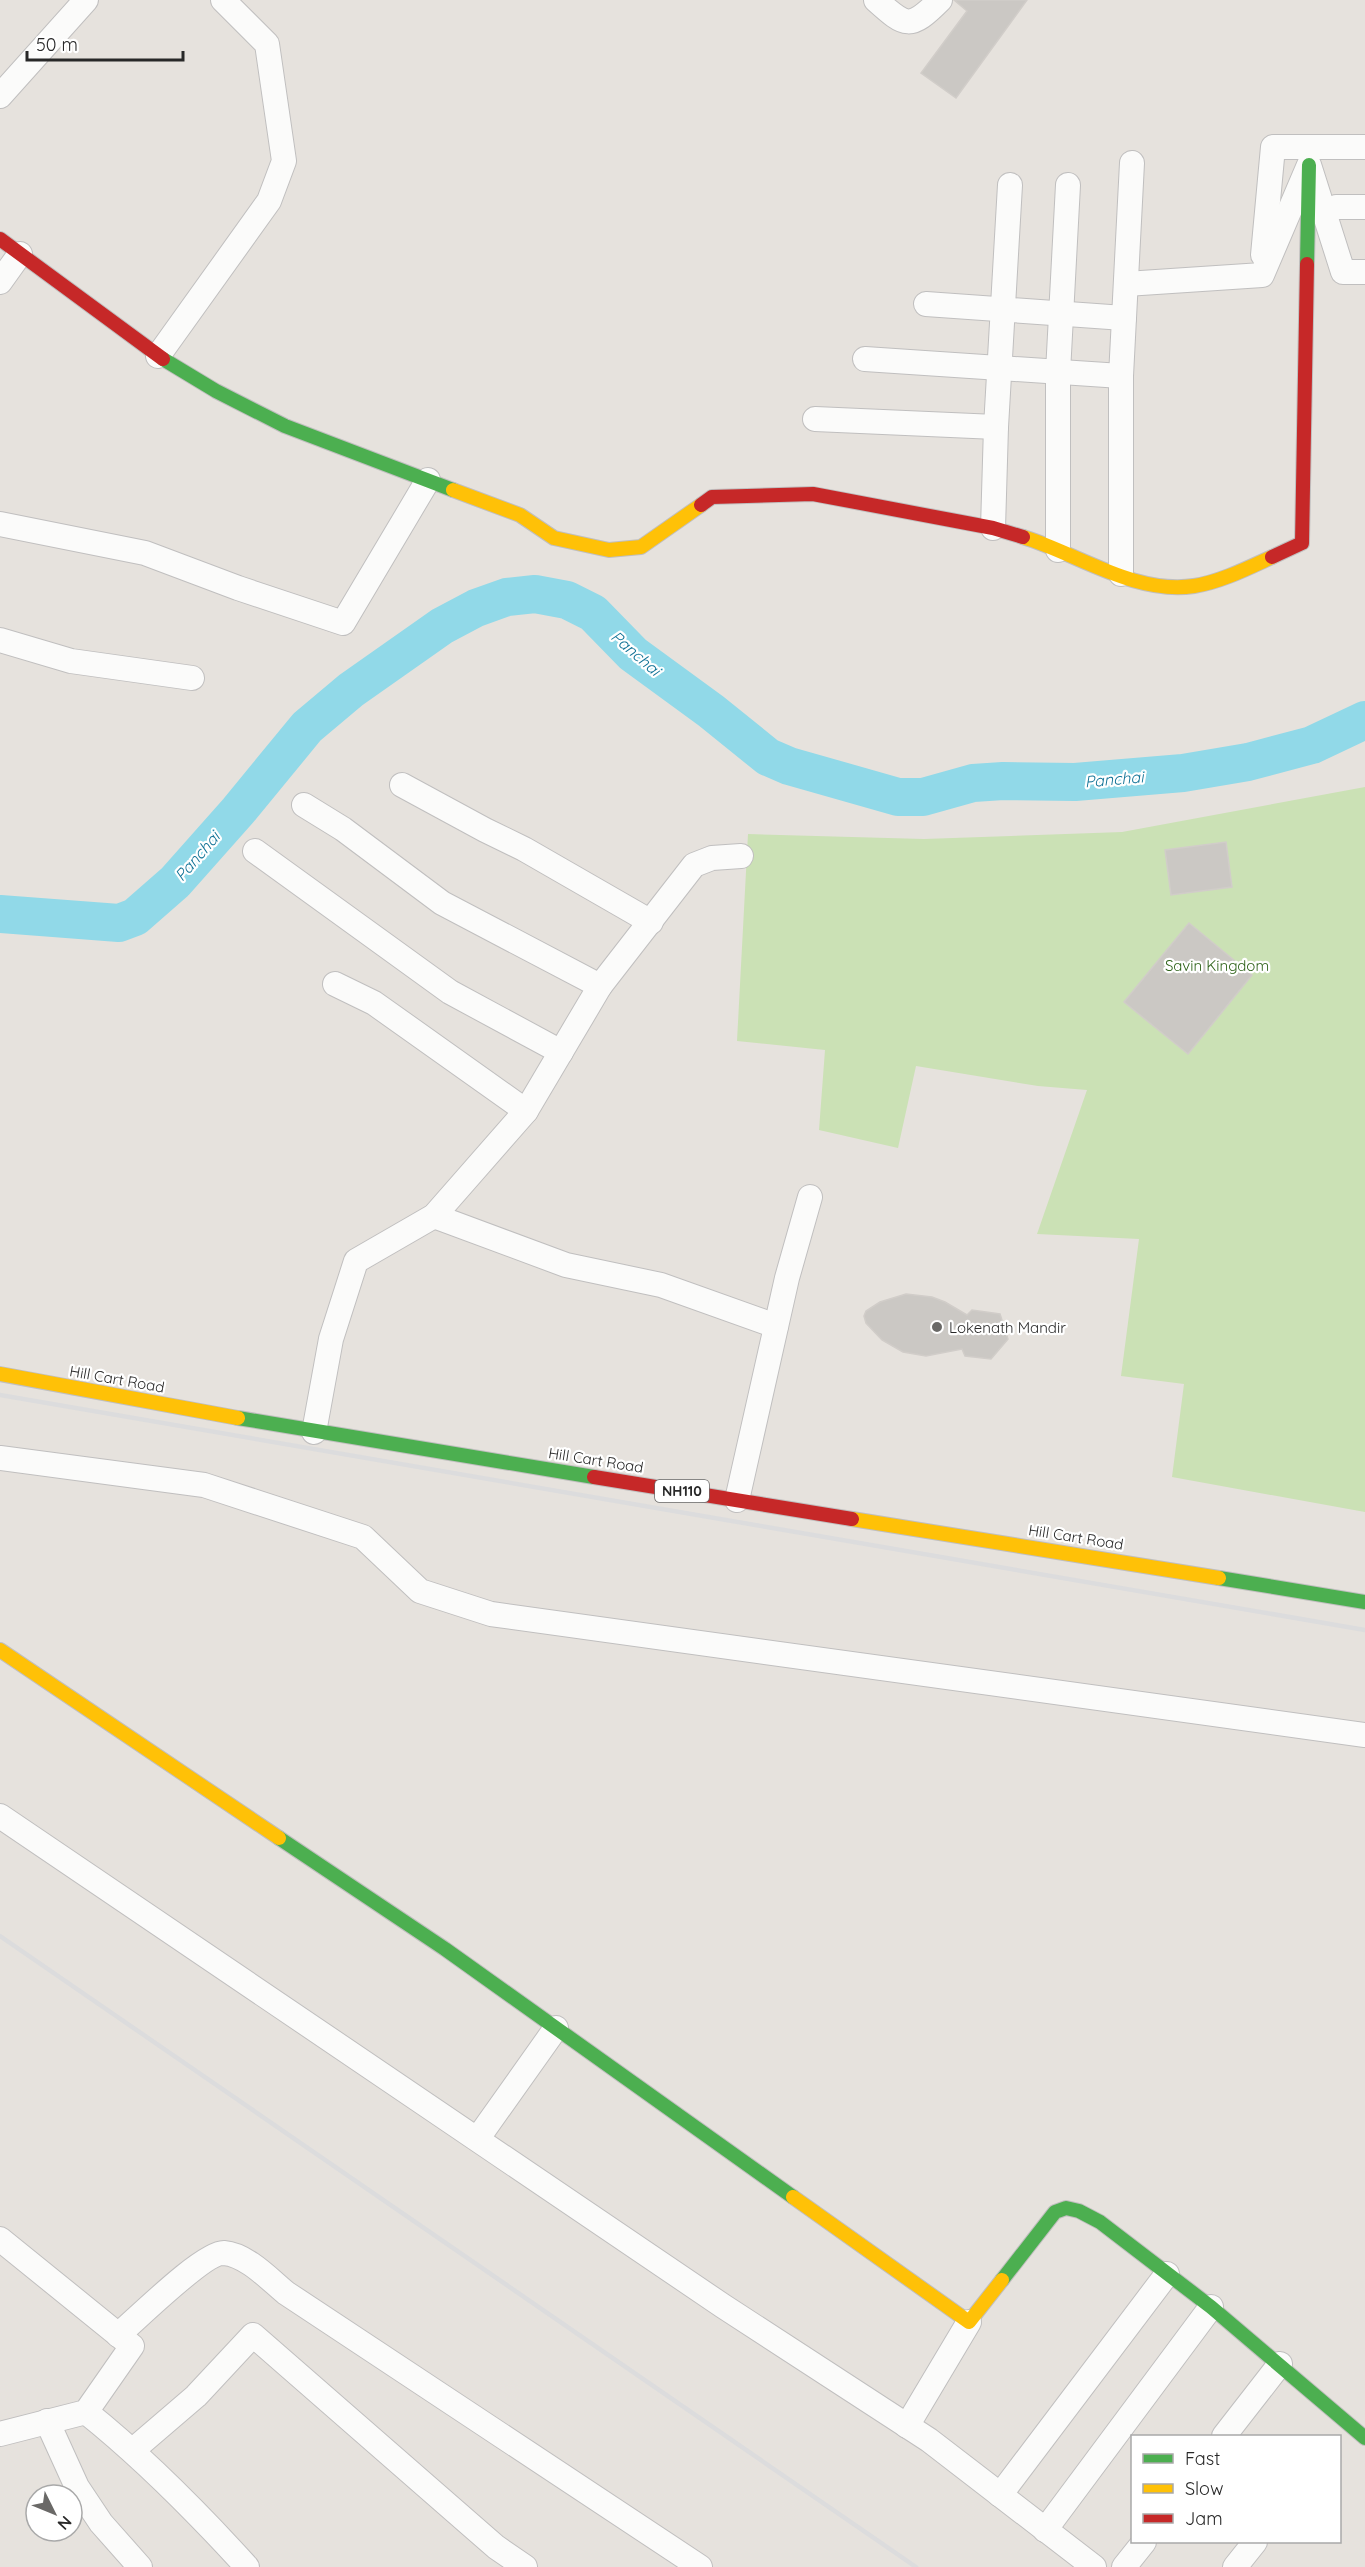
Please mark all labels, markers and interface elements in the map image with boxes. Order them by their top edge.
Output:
scale bar [27,24,183,62]
text: 50 m [36,33,78,56]
water label: Panchai [607,626,666,681]
water label: Panchai [1084,766,1146,792]
water label: Panchai [170,826,225,885]
park label: Savin Kingdom [1165,956,1269,975]
place label: Lokenath Mandir [949,1318,1066,1337]
marker: Lokenath Mandir [930,1320,944,1334]
street label: Hill Cart Road [68,1361,166,1397]
street label: Hill Cart Road [547,1443,645,1477]
road number: NH110 [655,1480,709,1502]
street label: Hill Cart Road [1027,1520,1125,1554]
legend [1131,2435,1341,2543]
text: Fast [1185,2447,1220,2470]
text: Slow [1185,2477,1223,2500]
north arrow [24,2483,84,2543]
text: Jam [1185,2507,1223,2530]
text: N [54,2512,76,2534]

